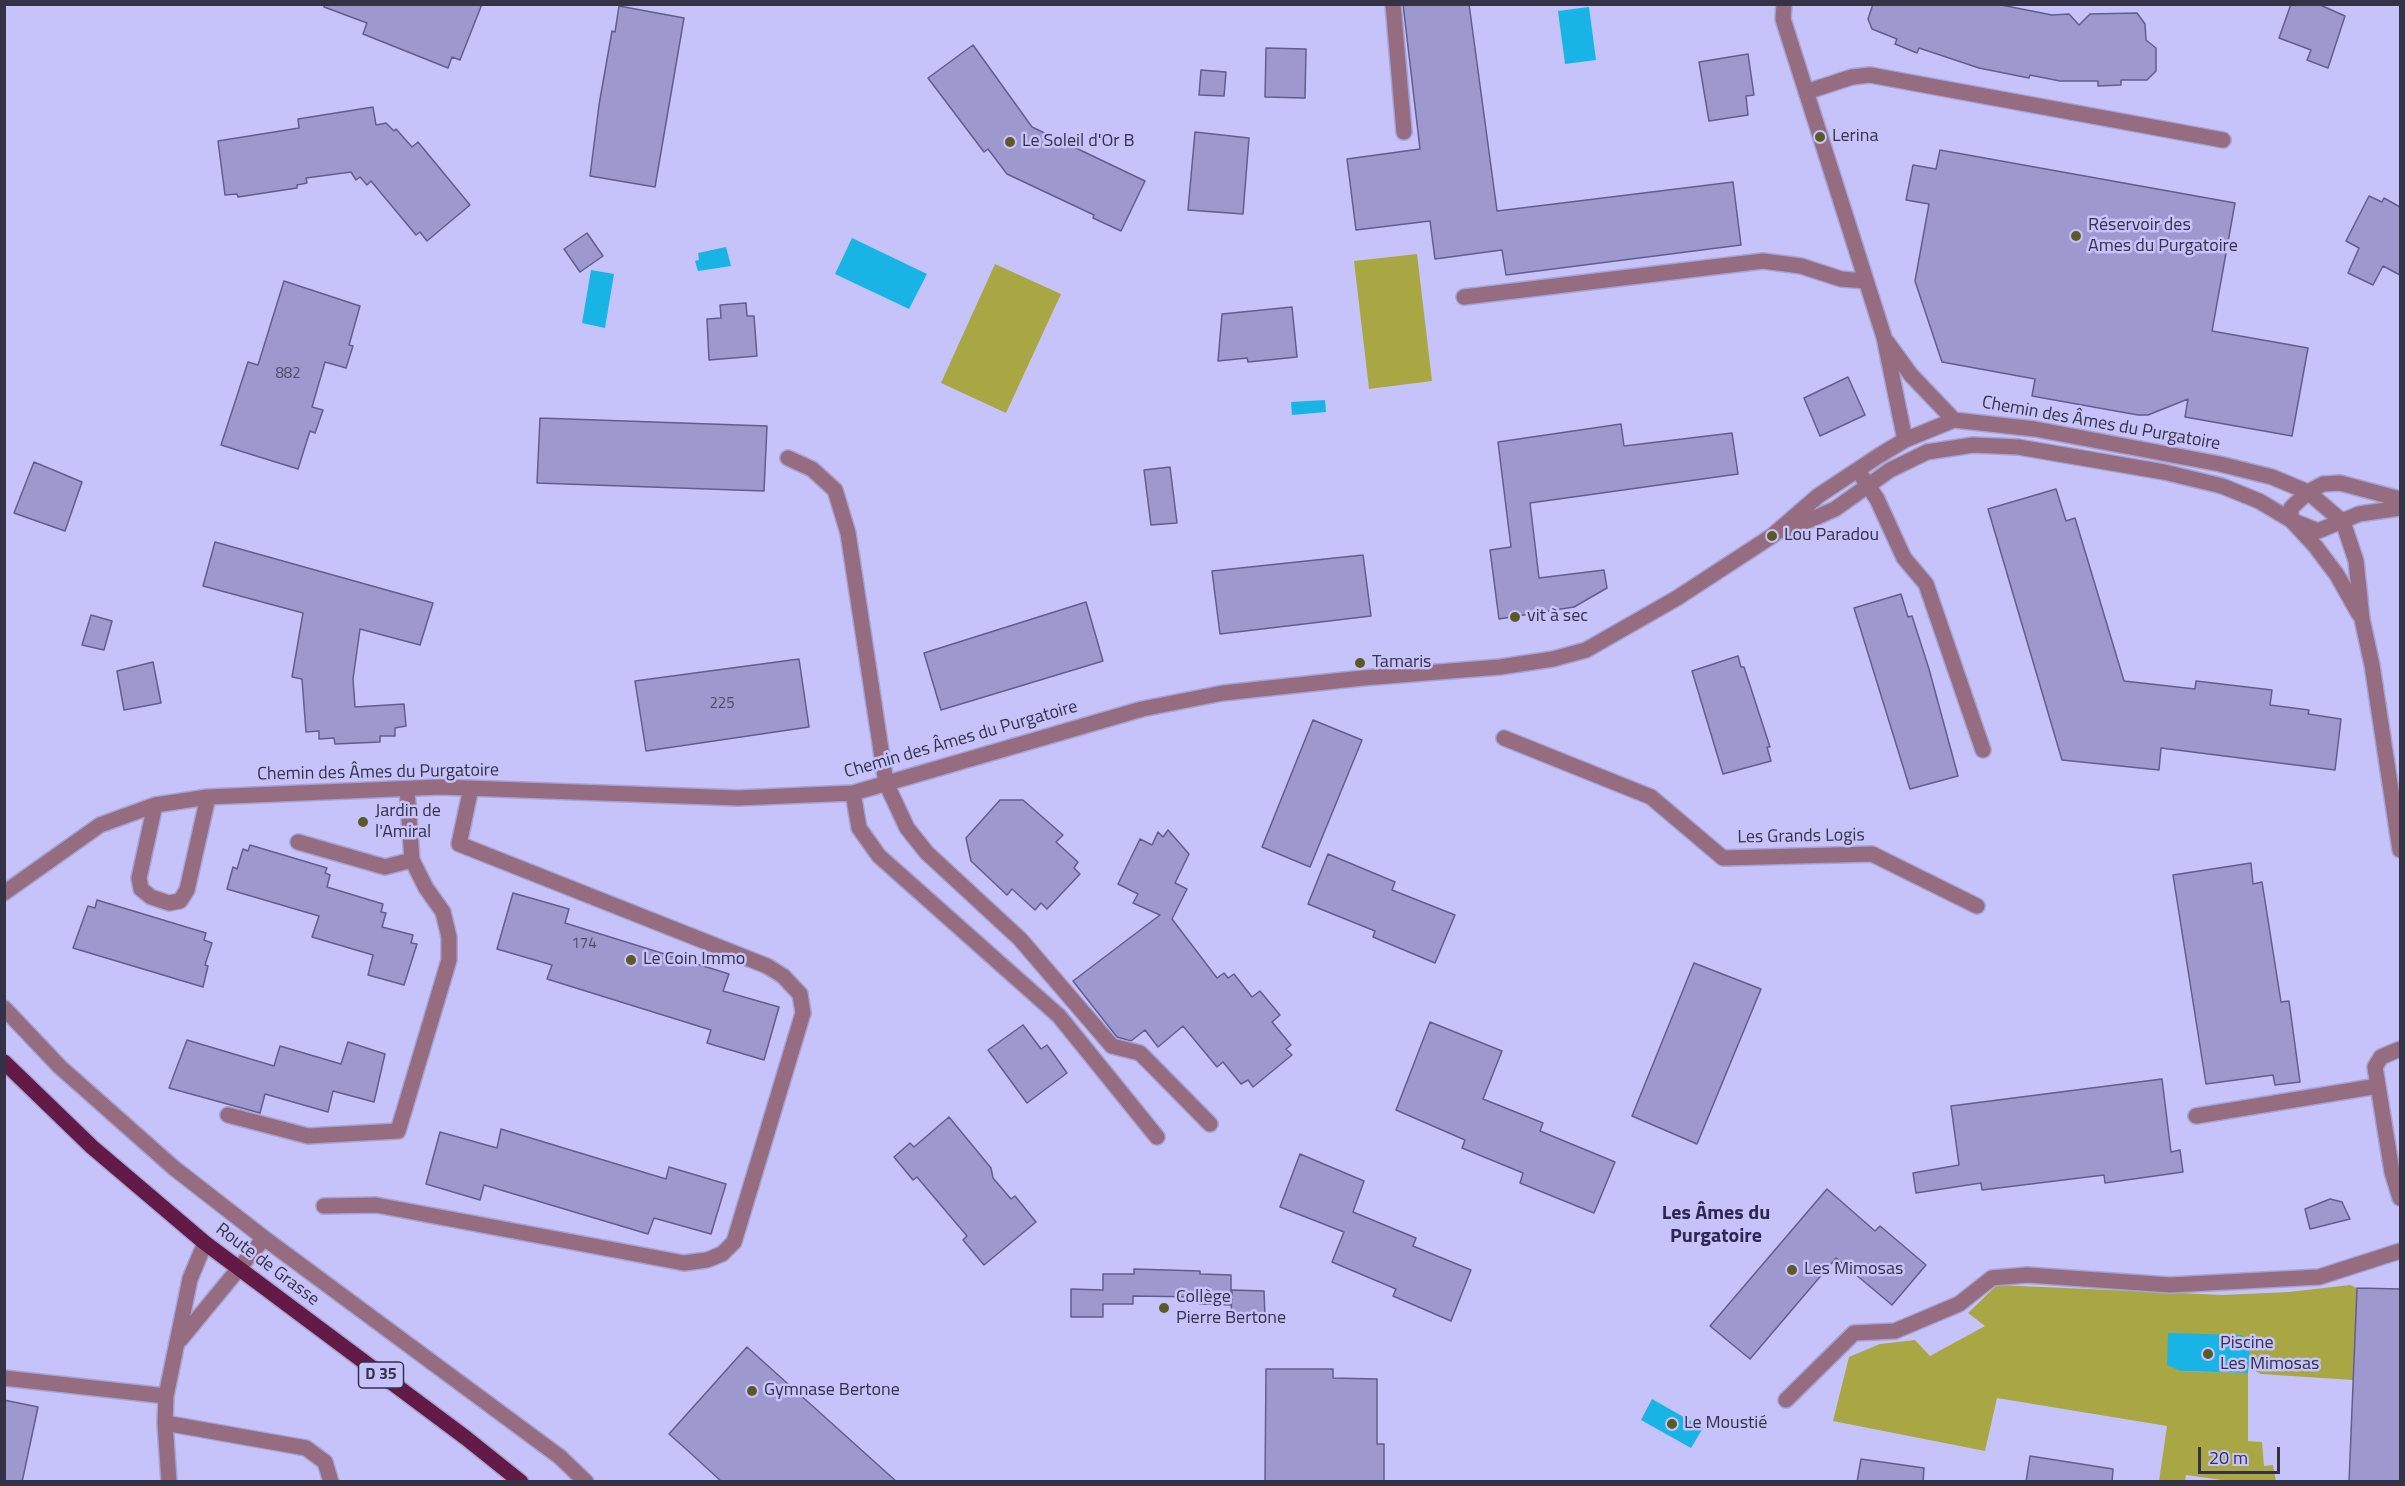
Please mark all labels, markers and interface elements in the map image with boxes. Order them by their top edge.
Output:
place label: Lerina [1832,126,1878,148]
marker: Lerina [1813,130,1827,144]
place label: Le Soleil d'Or B [1022,131,1135,153]
marker: Le Soleil d'Or B [1003,135,1017,149]
place label: Réservoir des Ames du Purgatoire [2088,215,2238,258]
marker: Réservoir des Ames du Purgatoire [2069,229,2083,243]
house number: 882 [275,365,301,383]
street label: Chemin des Âmes du Purgatoire [1980,392,2222,456]
place label: Lou Paradou [1784,525,1879,547]
marker: Lou Paradou [1765,529,1779,543]
place label: vit à sec [1527,606,1588,628]
marker: vit à sec [1508,610,1522,624]
place label: Tamaris [1372,652,1431,674]
marker: Tamaris [1353,656,1367,670]
house number: 225 [709,695,735,713]
street label: Chemin des Âmes du Purgatoire [842,696,1080,784]
street label: Chemin des Âmes du Purgatoire [257,760,499,786]
place label: Jardin de l'Amiral [375,801,441,844]
marker: Jardin de l'Amiral [356,815,370,829]
street label: Les Grands Logis [1737,825,1865,849]
house number: 174 [571,935,597,953]
place label: Le Coin Immo [643,949,745,971]
marker: Le Coin Immo [624,953,638,967]
district label: Les Âmes du Purgatoire [1662,1202,1770,1249]
street label: Route de Grasse [211,1219,323,1311]
place label: Les Mimosas [1804,1259,1903,1281]
marker: Les Mimosas [1785,1263,1799,1277]
place label: Collège Pierre Bertone [1176,1287,1286,1330]
marker: Collège Pierre Bertone [1157,1301,1171,1315]
place label: Piscine Les Mimosas [2220,1333,2319,1376]
marker: Piscine Les Mimosas [2201,1347,2215,1361]
road number: D 35 [358,1362,404,1388]
place label: Gymnase Bertone [764,1380,900,1402]
marker: Gymnase Bertone [745,1384,759,1398]
place label: Le Moustié [1684,1413,1767,1435]
marker: Le Moustié [1665,1417,1679,1431]
scale bar [2201,1435,2284,1473]
text: 20 m [2209,1444,2248,1471]

